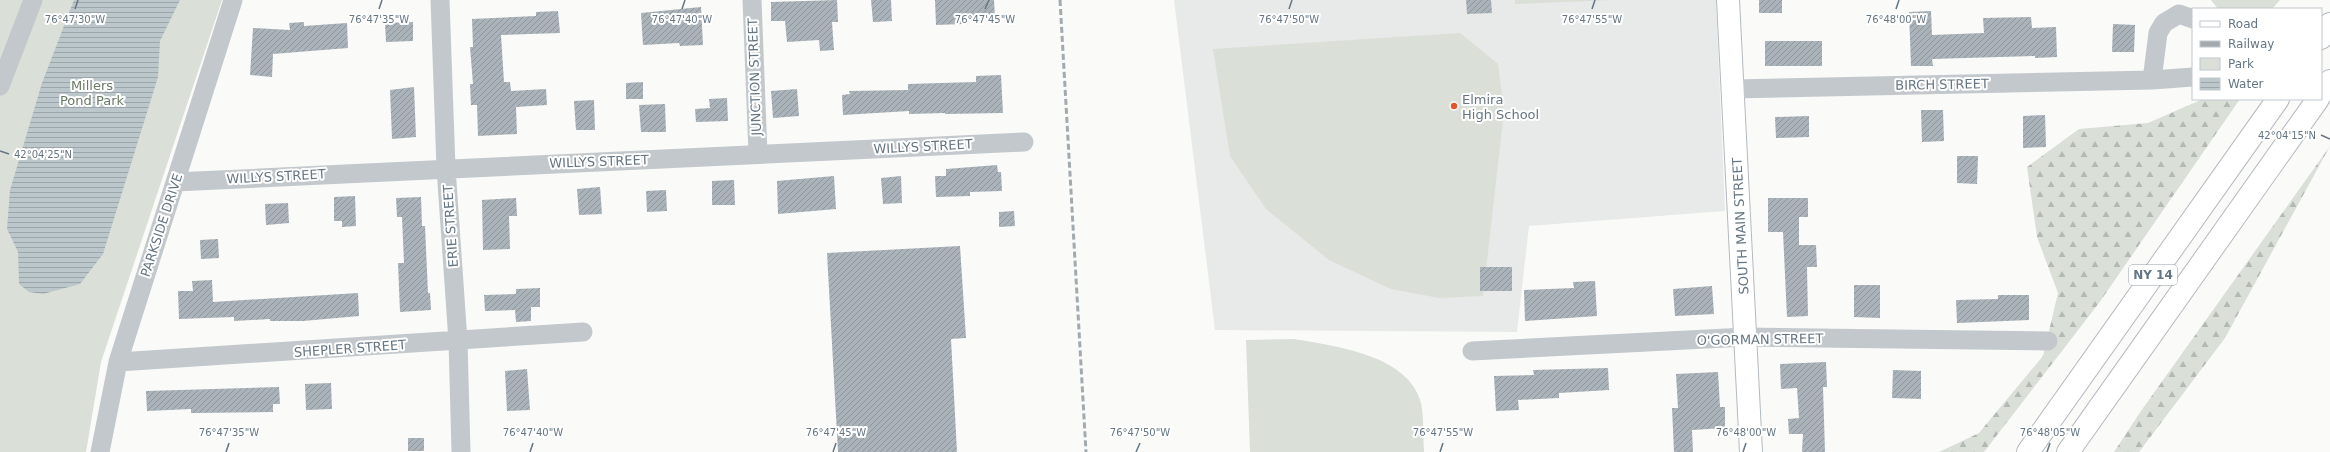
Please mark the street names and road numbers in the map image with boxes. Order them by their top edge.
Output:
street label: JUNCTION STREET [745,18,764,137]
street label: BIRCH STREET [1895,76,1989,93]
street label: WILLYS STREET [873,136,973,157]
street label: WILLYS STREET [549,152,649,171]
street label: SOUTH MAIN STREET [1729,157,1752,295]
street label: WILLYS STREET [226,166,326,187]
street label: PARKSIDE DRIVE [138,172,185,279]
street label: ERIE STREET [440,184,461,268]
road number: NY 14 [2129,265,2177,285]
street label: O'GORMAN STREET [1697,331,1824,348]
street label: SHEPLER STREET [294,337,407,360]

